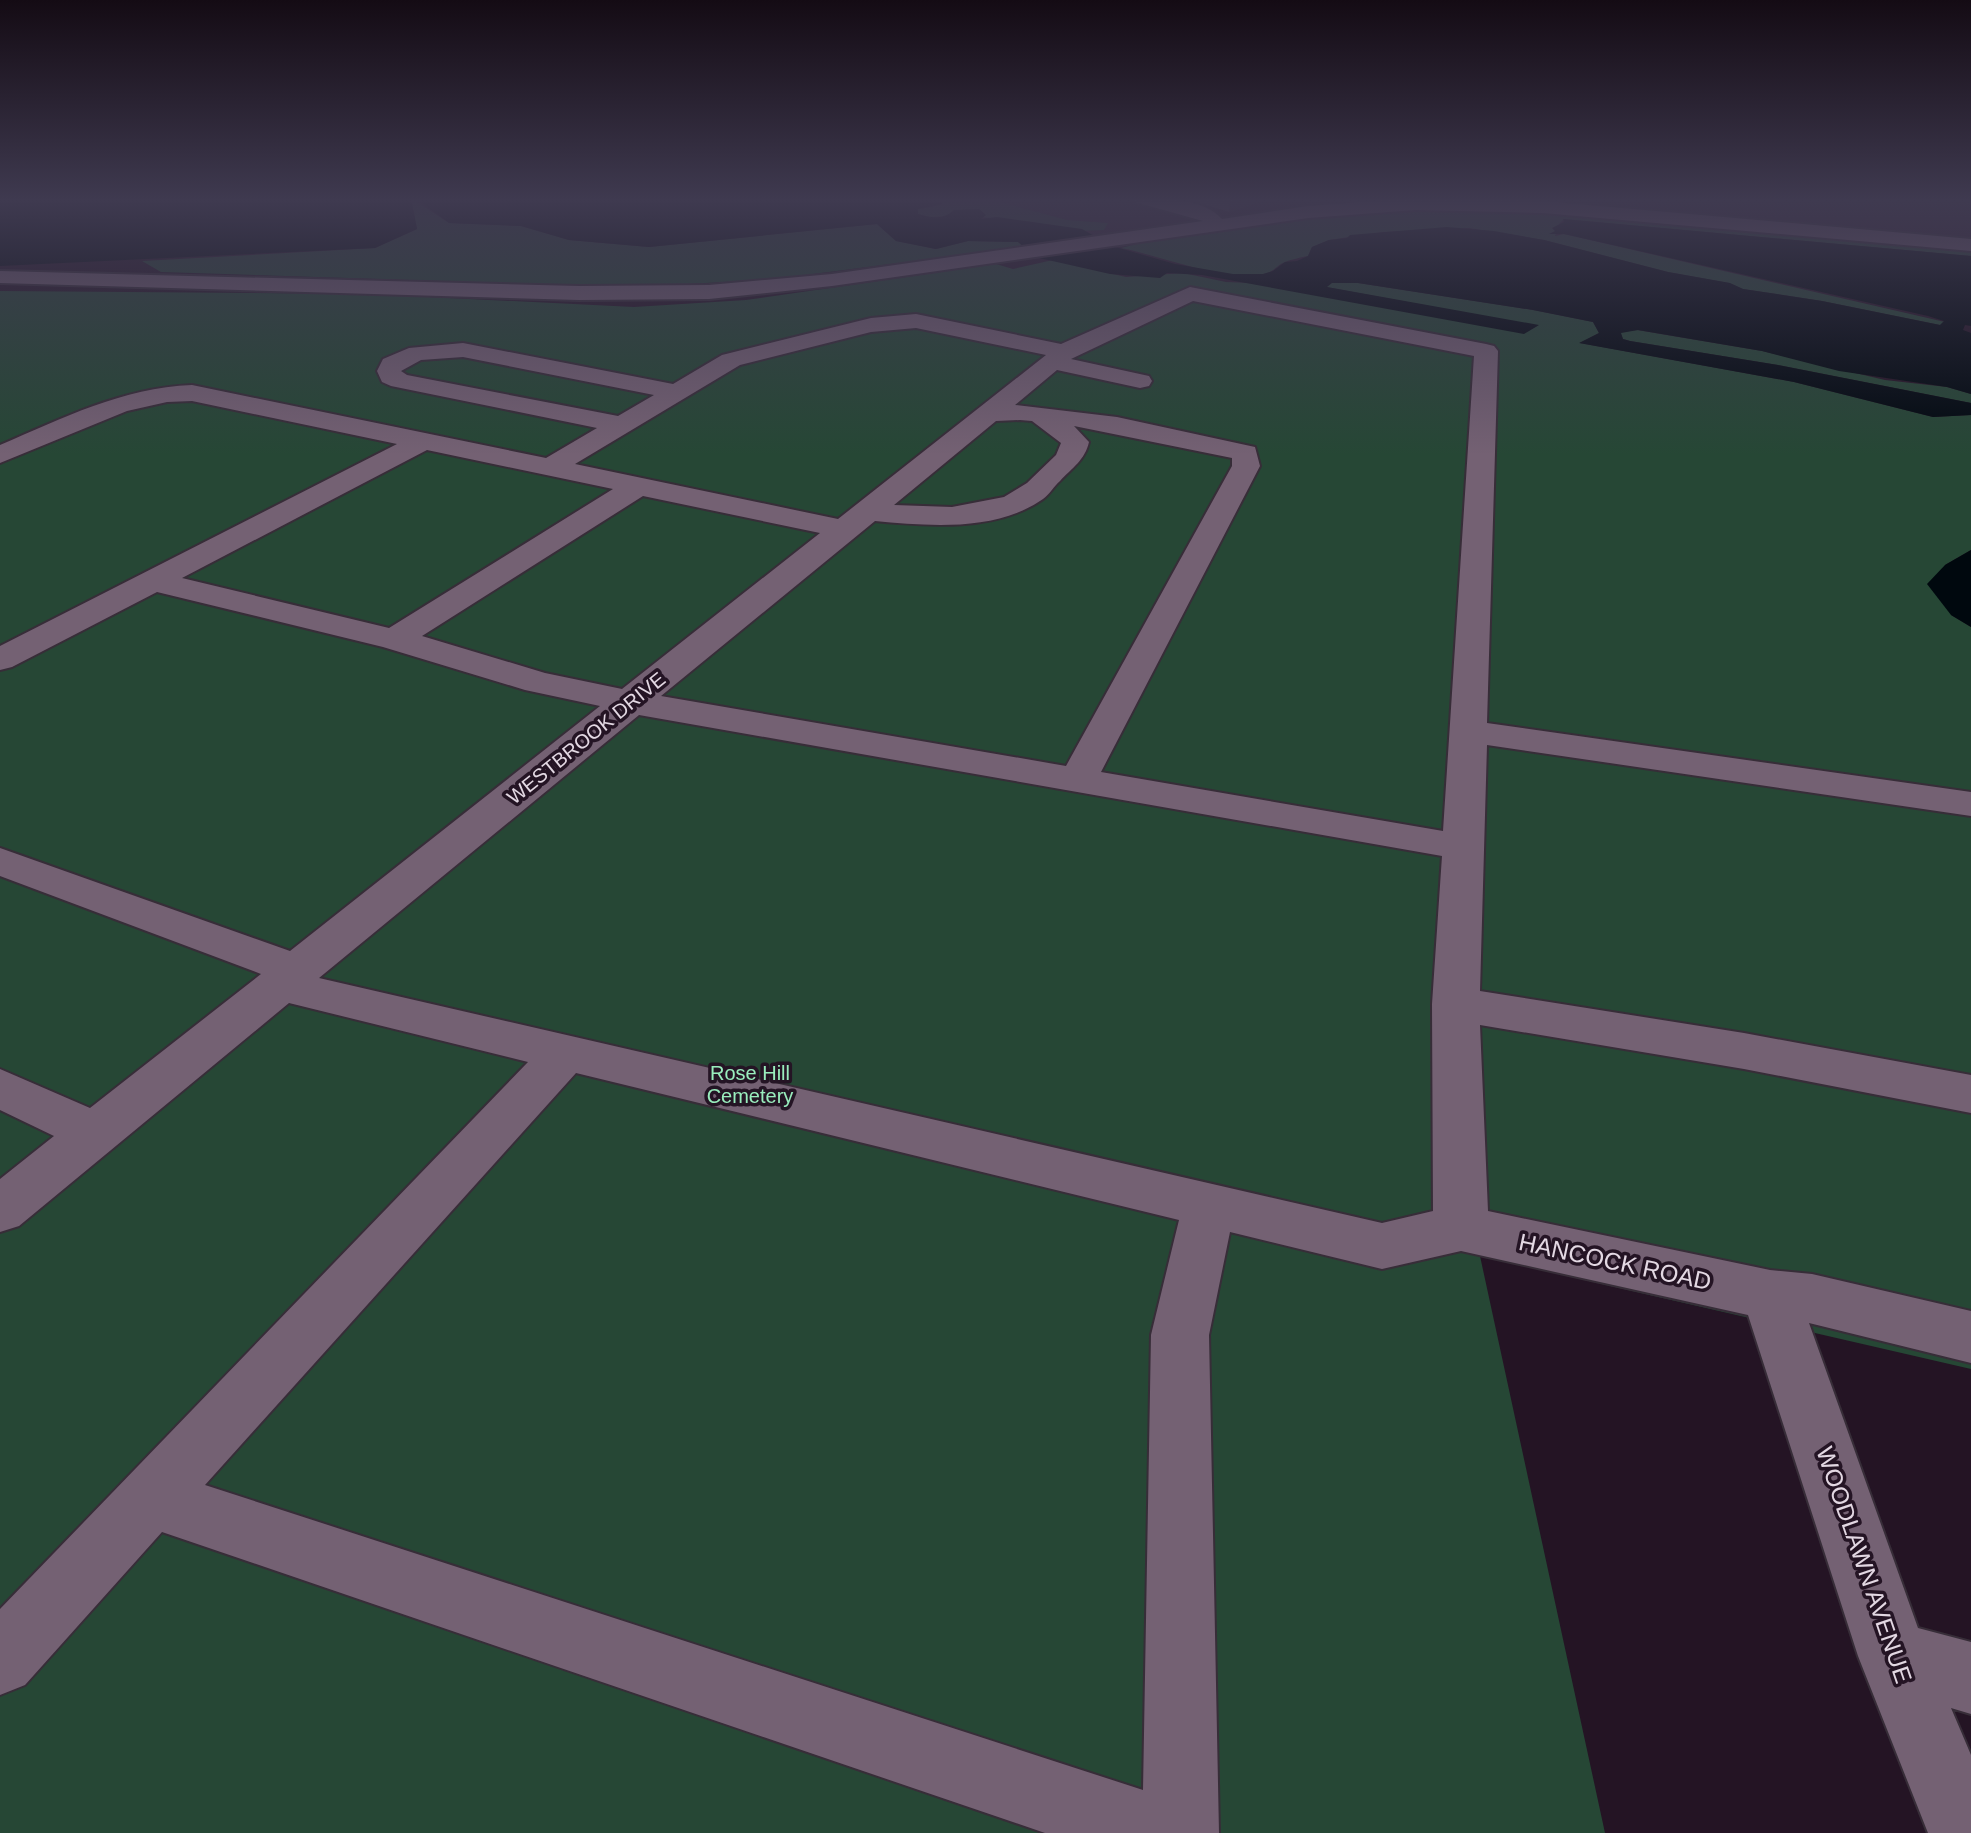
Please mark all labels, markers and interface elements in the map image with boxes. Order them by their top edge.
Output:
street label: WESTBROOK DRIVE [503,668,669,808]
park label: Rose Hill Cemetery [707,1062,793,1107]
street label: HANCOCK ROAD [1516,1228,1714,1295]
street label: WOODLAWN AVENUE [1811,1443,1918,1686]

